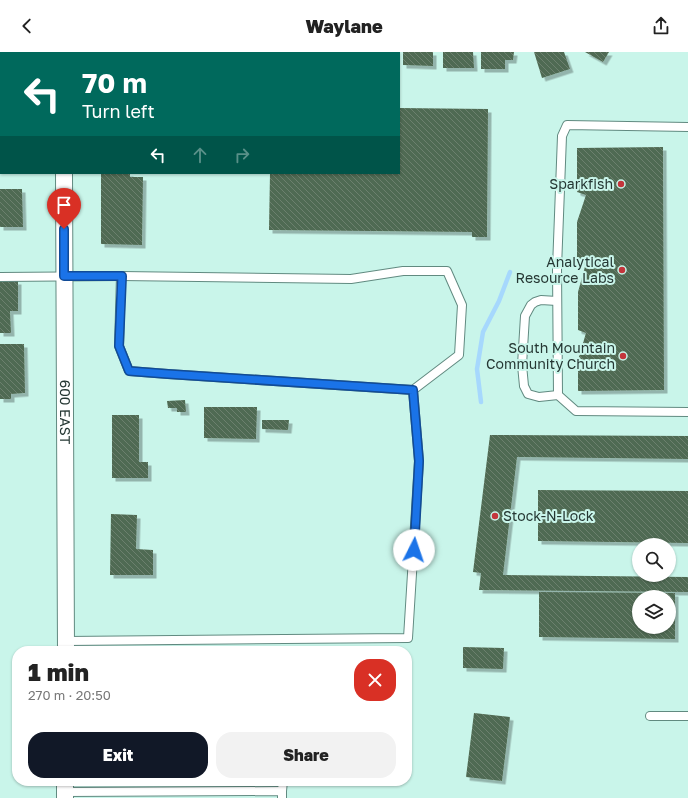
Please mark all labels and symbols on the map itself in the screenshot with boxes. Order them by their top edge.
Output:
place label: Sparkfish [549,175,613,192]
marker: Sparkfish [616,179,626,189]
pin [47,188,81,229]
place label: Analytical Resource Labs [516,253,614,286]
marker: Analytical Resource Labs [617,265,627,275]
place label: South Mountain Community Church [486,339,615,372]
marker: South Mountain Community Church [618,351,628,361]
street label: 600 EAST [57,380,74,445]
place label: Stock-N-Lock [503,507,594,524]
marker: Stock-N-Lock [490,511,500,521]
position arrow [393,529,435,571]

